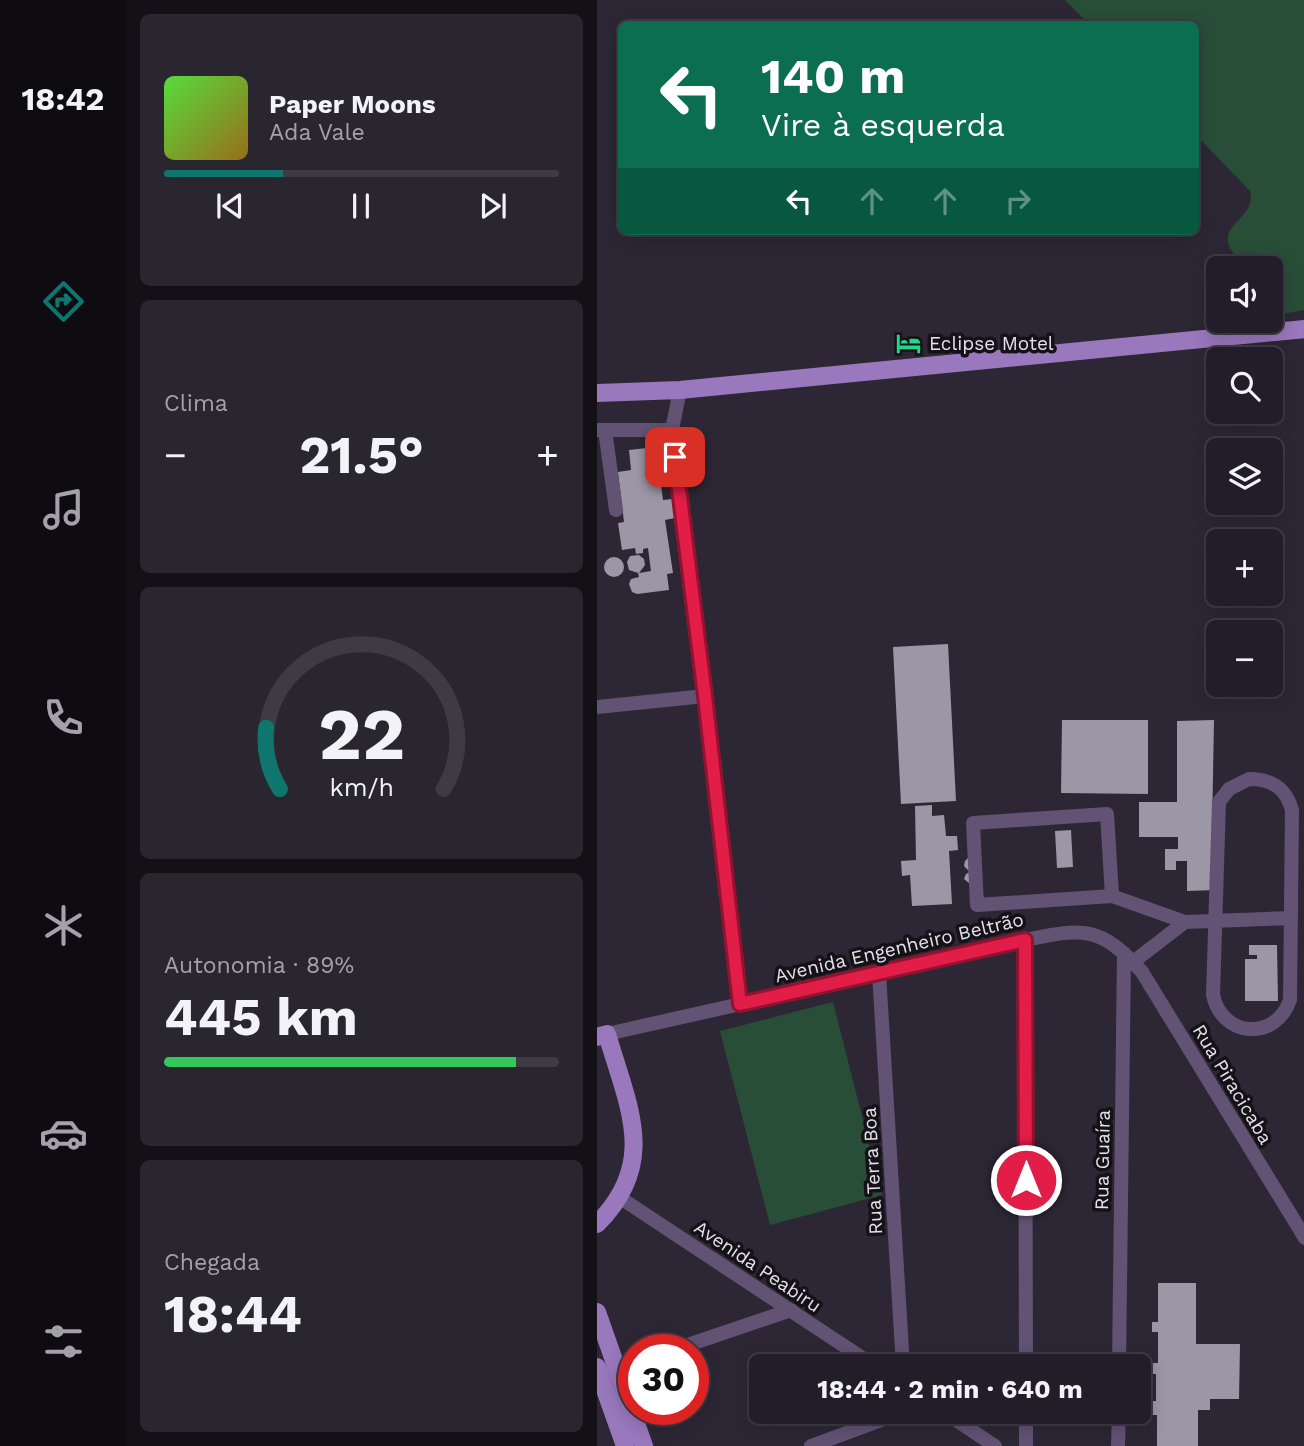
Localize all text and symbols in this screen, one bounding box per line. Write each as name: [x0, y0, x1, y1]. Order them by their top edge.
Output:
text: 140 m: [761, 47, 905, 105]
icon: left: [646, 49, 737, 140]
text: 18:42: [22, 80, 104, 118]
text: Paper Moons: [269, 89, 436, 119]
text: Vire à esquerda: [761, 106, 1005, 144]
text: Ada Vale: [269, 119, 365, 146]
icon: left: [780, 182, 818, 220]
icon: ahead: [853, 182, 891, 220]
icon: ahead: [926, 182, 964, 220]
icon: right: [999, 182, 1037, 220]
icon: previous: [211, 187, 249, 225]
icon: pause: [342, 187, 380, 225]
icon: next: [474, 187, 512, 225]
map controls: [1206, 256, 1283, 697]
button: sound: [1206, 256, 1283, 333]
icon: directions: [39, 277, 88, 326]
hotel icon: Eclipse Motel: [895, 329, 923, 357]
place label: Eclipse Motel: [929, 332, 1054, 355]
button: search: [1206, 347, 1283, 424]
text: Clima: [164, 390, 228, 417]
text: 21.5°: [299, 425, 424, 486]
pin: [645, 427, 705, 487]
text: −: [164, 433, 187, 477]
text: +: [536, 433, 559, 477]
icon: arrive: [656, 438, 694, 476]
button: layers: [1206, 438, 1283, 515]
icon: music: [39, 485, 88, 534]
button: +: [1206, 529, 1283, 606]
button: −: [1206, 620, 1283, 697]
text: 22: [318, 691, 405, 777]
icon: phone: [39, 693, 88, 742]
text: km/h: [329, 773, 394, 802]
icon: climate: [39, 901, 88, 950]
street label: Avenida Engenheiro Beltrão: [773, 908, 1026, 987]
text: Autonomia · 89%: [164, 952, 354, 979]
text: 445 km: [164, 987, 358, 1048]
street label: Rua Piracicaba: [1188, 1020, 1277, 1148]
street label: Rua Terra Boa: [858, 1107, 887, 1235]
icon: car: [39, 1109, 88, 1158]
street label: Rua Guaíra: [1090, 1109, 1115, 1210]
position arrow: [989, 1143, 1063, 1217]
street label: Avenida Peabiru: [690, 1216, 825, 1317]
text: Chegada: [164, 1249, 260, 1276]
text: 18:44: [164, 1284, 302, 1345]
icon: filters: [39, 1317, 88, 1366]
speed limit sign: 30: [618, 1334, 709, 1425]
text: 18:44 · 2 min · 640 m: [817, 1374, 1083, 1404]

